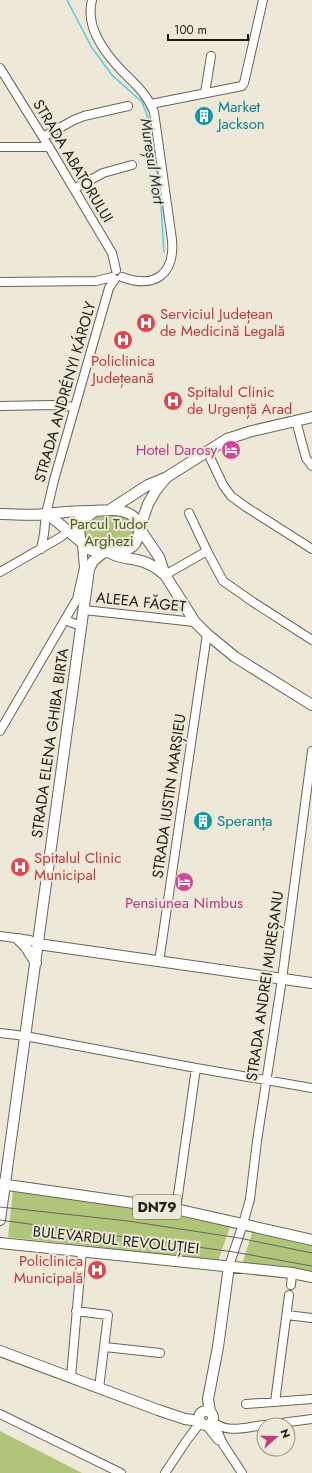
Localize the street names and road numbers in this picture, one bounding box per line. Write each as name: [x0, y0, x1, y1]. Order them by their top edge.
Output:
street label: STRADA ABATORULUI: [27, 95, 119, 227]
street label: STRADA ANDRÉNYI KÁROLY: [29, 299, 102, 485]
street label: ALEEA FĂGET: [95, 586, 187, 618]
street label: STRADA ELENA GHIBA BIRTA: [26, 647, 74, 839]
street label: STRADA IUSTIN MARȘIEU: [147, 712, 191, 880]
street label: STRADA ANDREI MUREȘANU: [241, 890, 289, 1082]
road number: DN79: [133, 1195, 181, 1219]
street label: BULEVARDUL REVOLUȚIEI: [32, 1220, 200, 1260]

